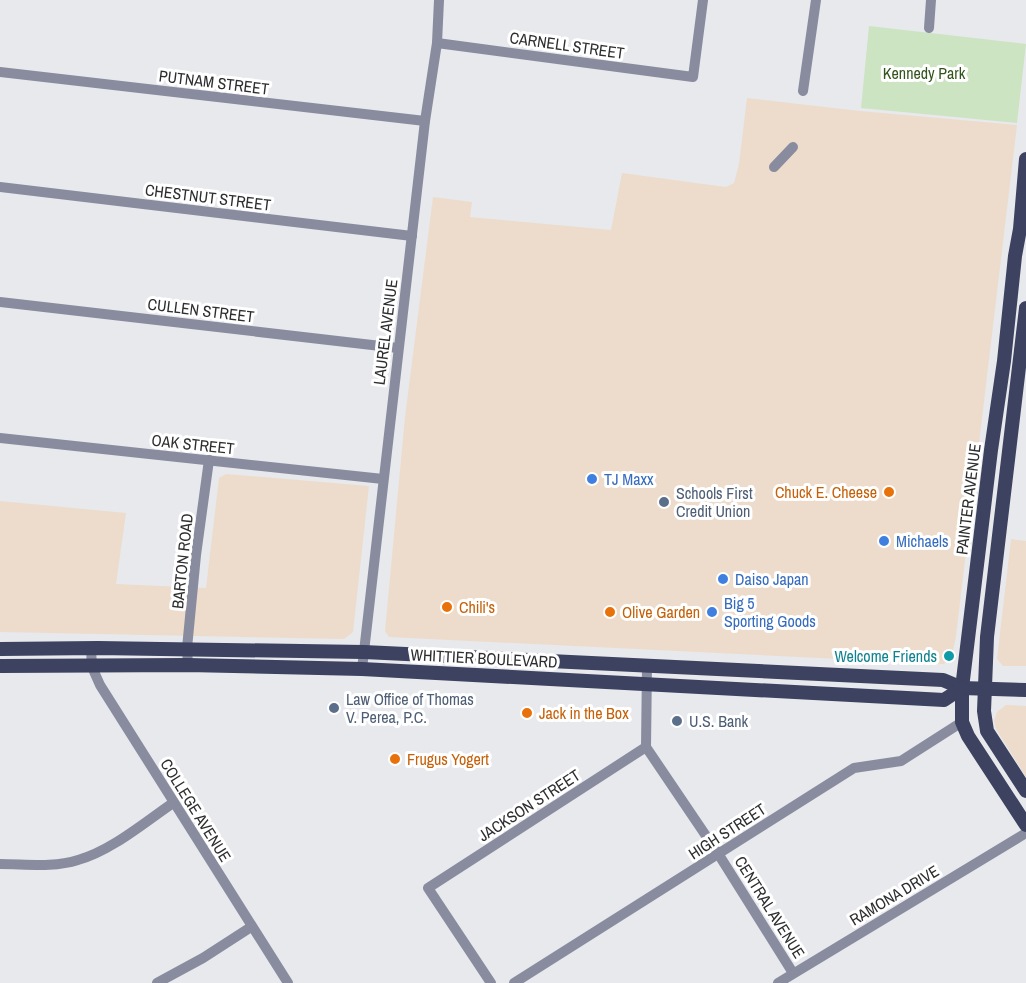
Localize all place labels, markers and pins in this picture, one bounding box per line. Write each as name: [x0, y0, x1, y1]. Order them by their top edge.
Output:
place label: TJ Maxx: [604, 468, 654, 490]
marker: TJ Maxx: [585, 472, 599, 486]
place label: Chuck E. Cheese: [775, 481, 877, 503]
place label: Schools First Credit Union: [676, 482, 753, 522]
marker: Chuck E. Cheese: [882, 485, 896, 499]
marker: Schools First Credit Union: [657, 495, 671, 509]
place label: Michaels: [896, 530, 949, 552]
marker: Michaels: [877, 534, 891, 548]
place label: Daiso Japan: [735, 568, 809, 590]
marker: Daiso Japan: [716, 572, 730, 586]
place label: Big 5 Sporting Goods: [724, 592, 816, 632]
place label: Chili's: [459, 596, 495, 618]
marker: Chili's: [440, 600, 454, 614]
place label: Olive Garden: [622, 601, 700, 623]
marker: Olive Garden: [603, 605, 617, 619]
marker: Big 5 Sporting Goods: [705, 605, 719, 619]
place label: Welcome Friends: [834, 645, 937, 667]
marker: Welcome Friends: [942, 649, 956, 663]
place label: Law Office of Thomas V. Perea, P.C.: [346, 688, 474, 728]
marker: Law Office of Thomas V. Perea, P.C.: [327, 701, 341, 715]
place label: Jack in the Box: [539, 702, 629, 724]
marker: Jack in the Box: [520, 706, 534, 720]
place label: U.S. Bank: [689, 710, 749, 732]
marker: U.S. Bank: [670, 714, 684, 728]
place label: Frugus Yogert: [407, 748, 489, 770]
marker: Frugus Yogert: [388, 752, 402, 766]

